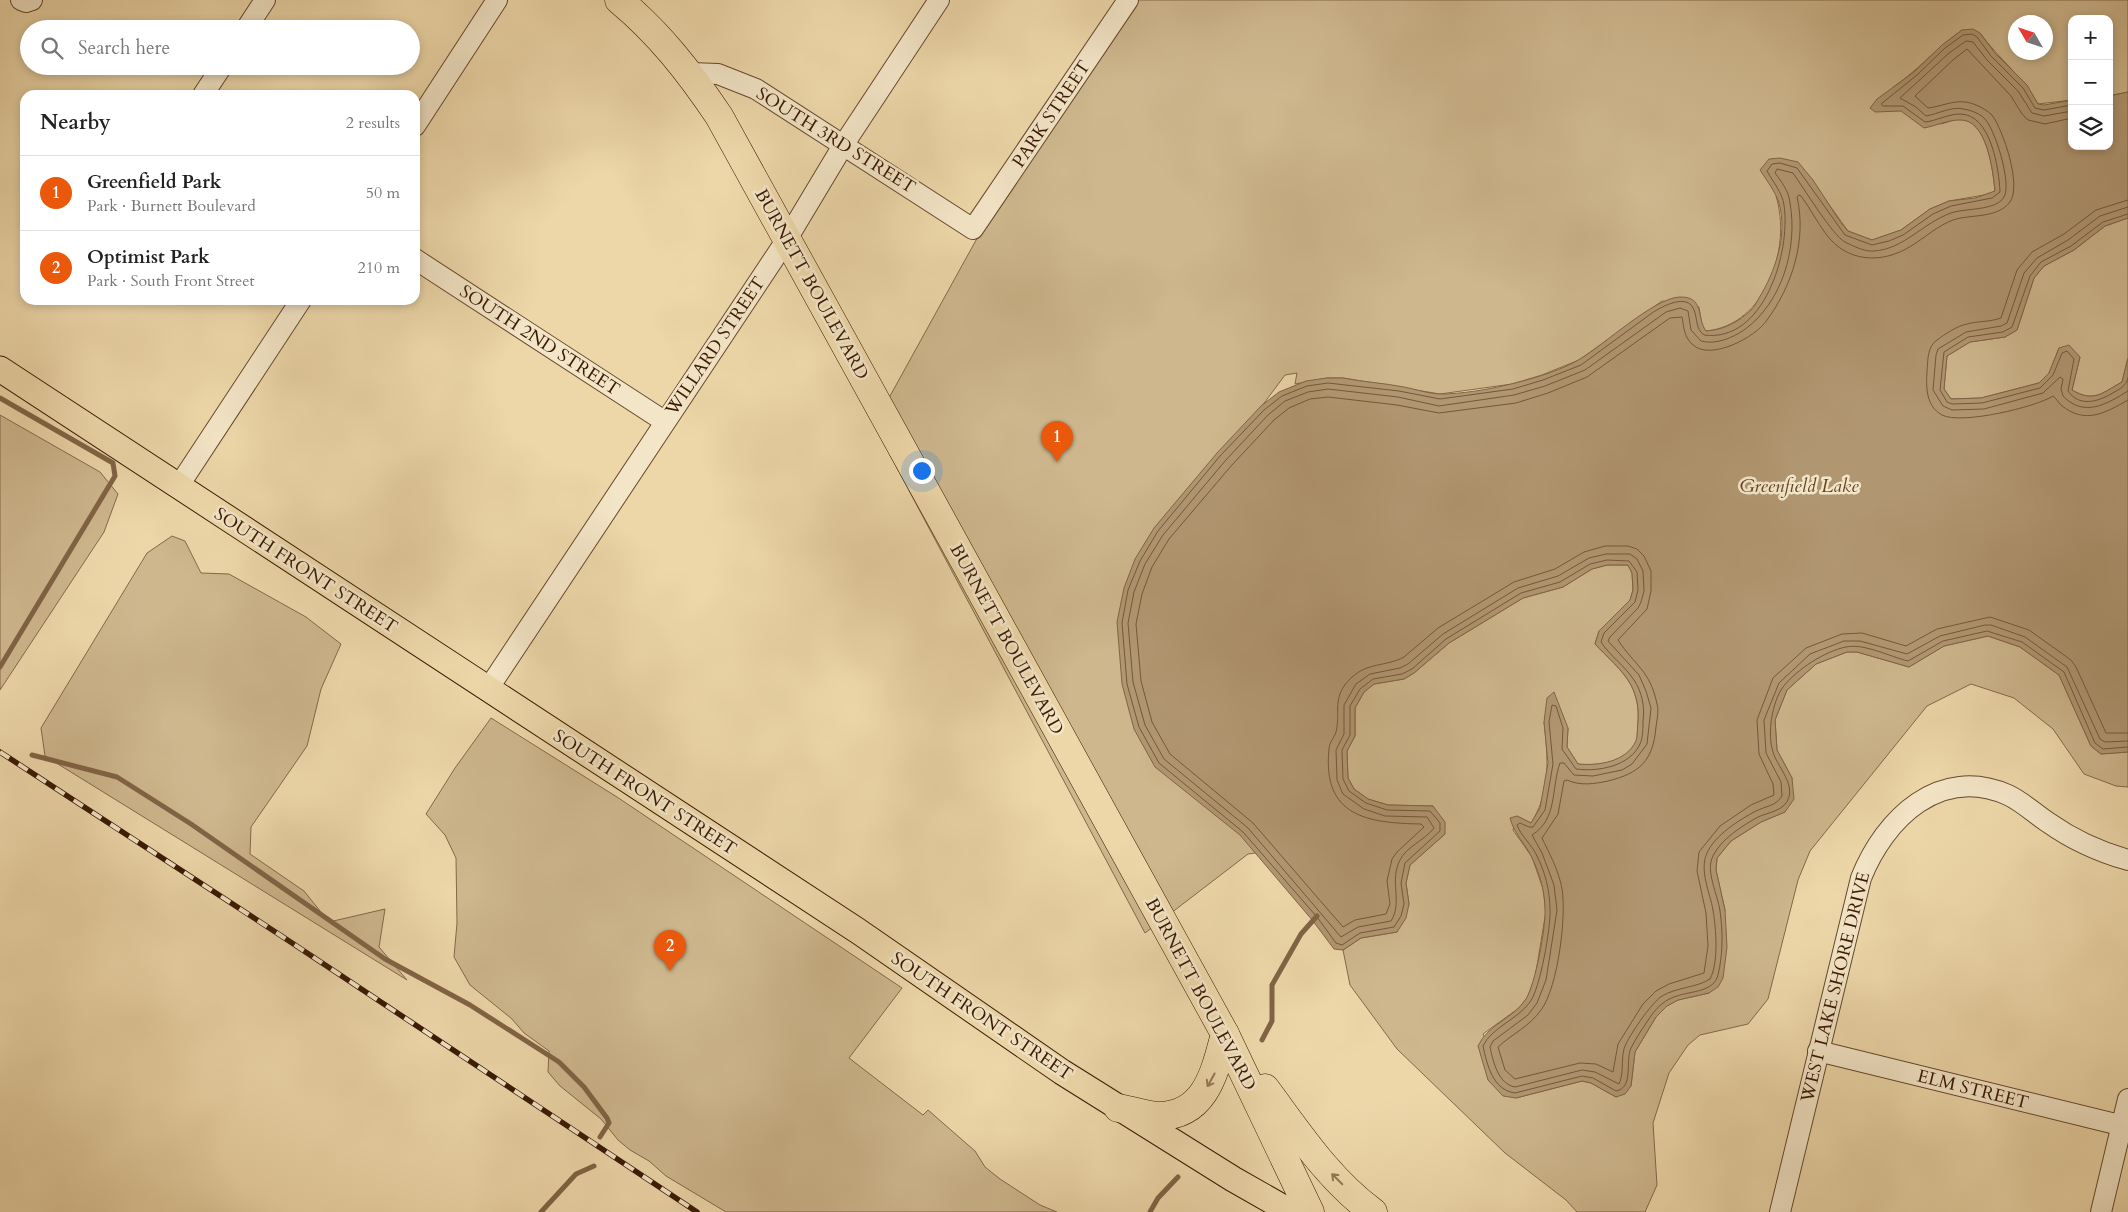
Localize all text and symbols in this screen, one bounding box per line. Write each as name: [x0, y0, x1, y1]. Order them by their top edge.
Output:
north arrow: [2008, 15, 2053, 60]
map controls: [2068, 15, 2113, 150]
button: +: [2068, 15, 2113, 60]
search box: [20, 20, 420, 75]
icon: search: [38, 34, 66, 62]
text: Search here: [78, 35, 170, 61]
street label: PARK STREET: [1006, 56, 1097, 173]
button: −: [2068, 60, 2113, 105]
street label: SOUTH 3RD STREET: [751, 81, 920, 200]
button: layers: [2068, 105, 2113, 150]
text: Nearby: [40, 108, 111, 137]
text: 2 results: [346, 112, 400, 134]
text: Greenfield Park: [87, 169, 222, 195]
text: 1: [52, 182, 60, 204]
text: 50 m: [366, 182, 400, 204]
street label: BURNETT BOULEVARD: [749, 184, 875, 384]
text: Park · Burnett Boulevard: [87, 195, 256, 217]
text: Optimist Park: [87, 244, 210, 270]
text: 2: [52, 257, 60, 279]
text: 210 m: [358, 257, 400, 279]
text: Park · South Front Street: [87, 270, 255, 292]
street label: WILLARD STREET: [659, 272, 771, 422]
street label: SOUTH 2ND STREET: [455, 279, 625, 402]
pin: 1: [1041, 421, 1073, 462]
your location: [909, 458, 935, 484]
water label: Greenfield Lake: [1740, 473, 1859, 499]
street label: SOUTH FRONT STREET: [209, 502, 402, 639]
street label: BURNETT BOULEVARD: [944, 539, 1070, 739]
street label: SOUTH FRONT STREET: [548, 724, 741, 861]
street label: WEST LAKE SHORE DRIVE: [1794, 869, 1876, 1106]
street label: BURNETT BOULEVARD: [1139, 894, 1262, 1095]
pin: 2: [654, 930, 686, 971]
street label: SOUTH FRONT STREET: [886, 946, 1077, 1087]
street label: ELM STREET: [1915, 1064, 2031, 1115]
one-way arrow: [1205, 1073, 1215, 1087]
one-way arrow: [1331, 1173, 1343, 1185]

